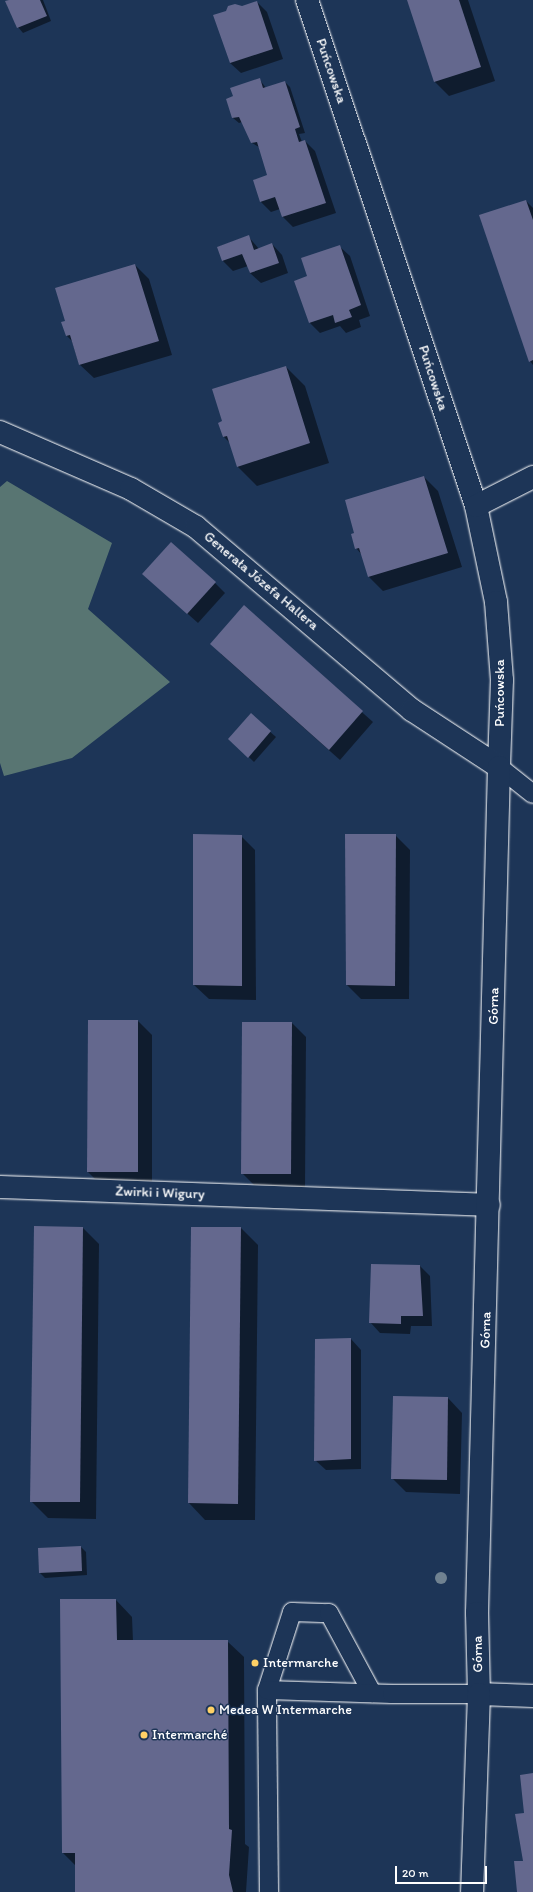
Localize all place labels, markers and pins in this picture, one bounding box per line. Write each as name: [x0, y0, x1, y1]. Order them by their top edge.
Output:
place label: Intermarche: [263, 1655, 338, 1671]
marker: Intermarche: [250, 1658, 260, 1668]
place label: Medea W Intermarche: [219, 1702, 352, 1718]
marker: Medea W Intermarche: [206, 1705, 216, 1715]
place label: Intermarché: [152, 1727, 227, 1743]
marker: Intermarché: [139, 1730, 149, 1740]

